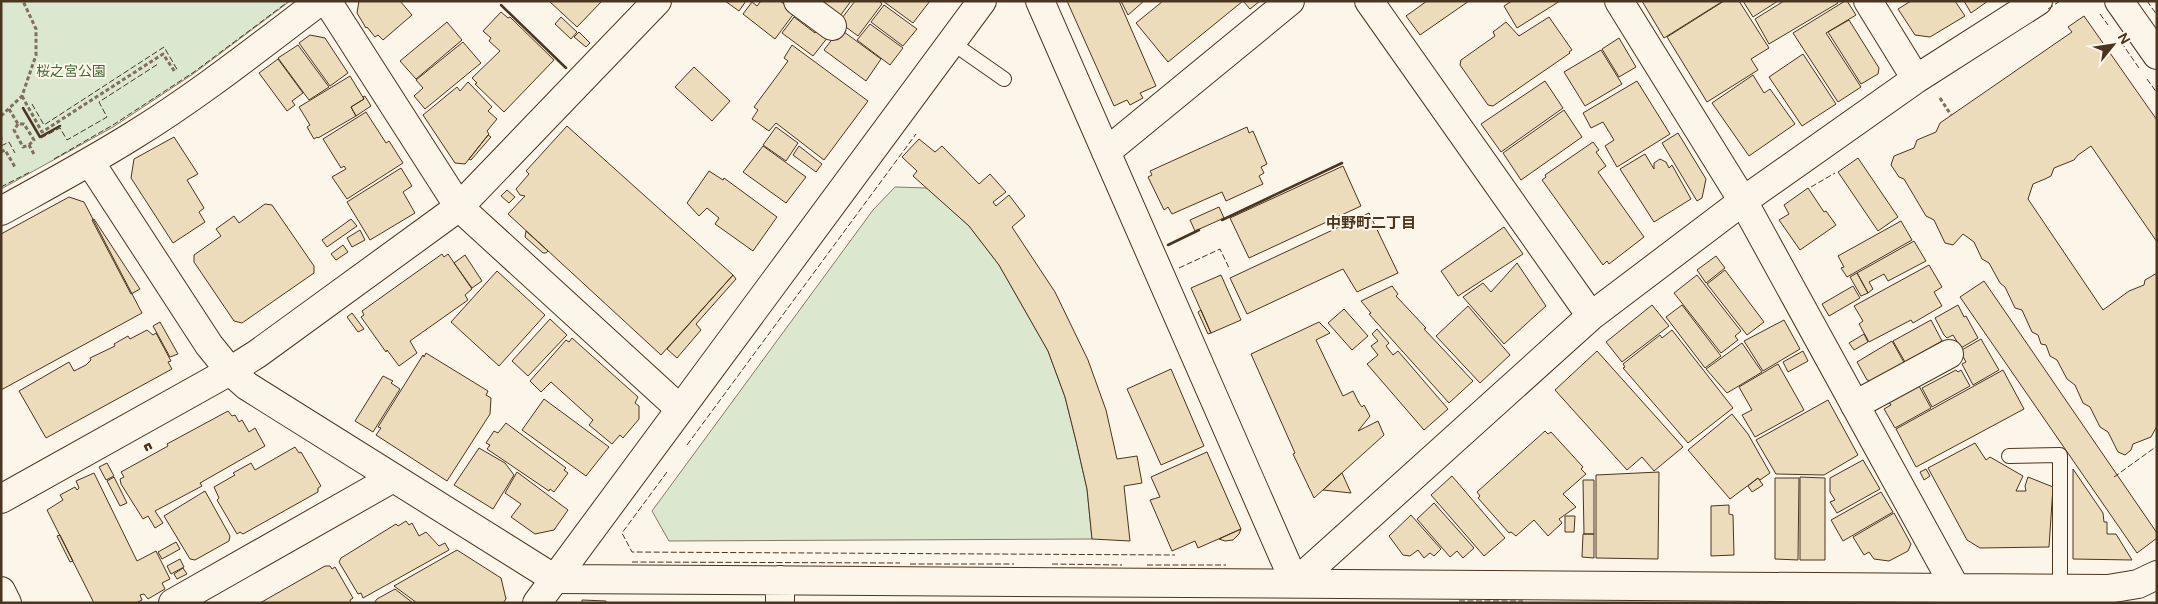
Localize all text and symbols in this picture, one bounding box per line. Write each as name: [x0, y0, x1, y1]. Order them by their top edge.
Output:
north arrow: [2088, 20, 2138, 70]
text: N: [2114, 30, 2135, 47]
park label: 桜之宮公園: [36, 62, 106, 80]
district label: 中野町二丁目: [1326, 213, 1416, 233]

